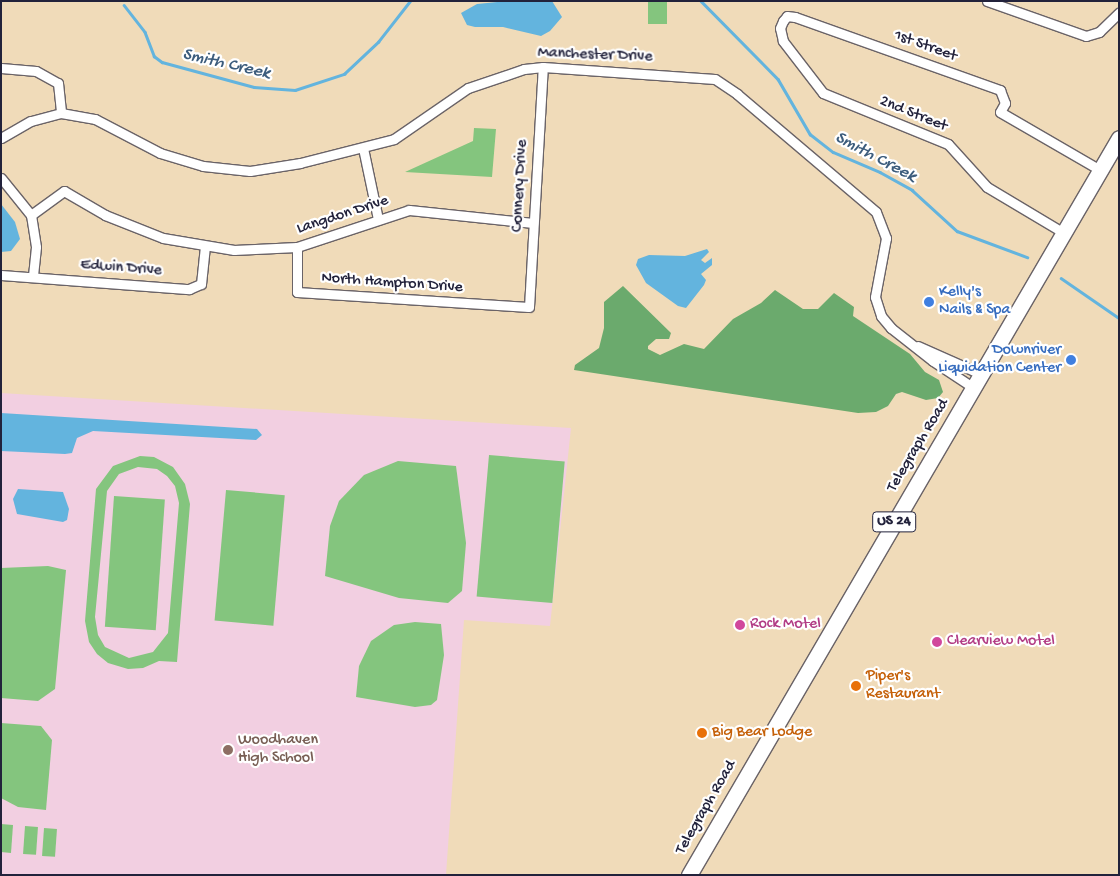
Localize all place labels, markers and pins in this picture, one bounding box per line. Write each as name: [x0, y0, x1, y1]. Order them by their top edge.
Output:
place label: Kelly's Nails & Spa: [939, 283, 1010, 321]
marker: Kelly's Nails & Spa: [923, 296, 935, 308]
place label: Downriver Liquidation Center: [938, 341, 1061, 379]
marker: Downriver Liquidation Center: [1065, 354, 1077, 366]
place label: Rock Motel: [750, 615, 821, 635]
marker: Rock Motel: [734, 619, 746, 631]
place label: Clearview Motel: [947, 632, 1055, 652]
marker: Clearview Motel: [931, 636, 943, 648]
place label: Piper's Restaurant: [866, 667, 940, 705]
marker: Piper's Restaurant: [850, 680, 862, 692]
place label: Big Bear Lodge: [712, 723, 812, 743]
marker: Big Bear Lodge: [696, 727, 708, 739]
place label: Woodhaven High School: [238, 731, 318, 769]
marker: Woodhaven High School: [222, 744, 234, 756]

